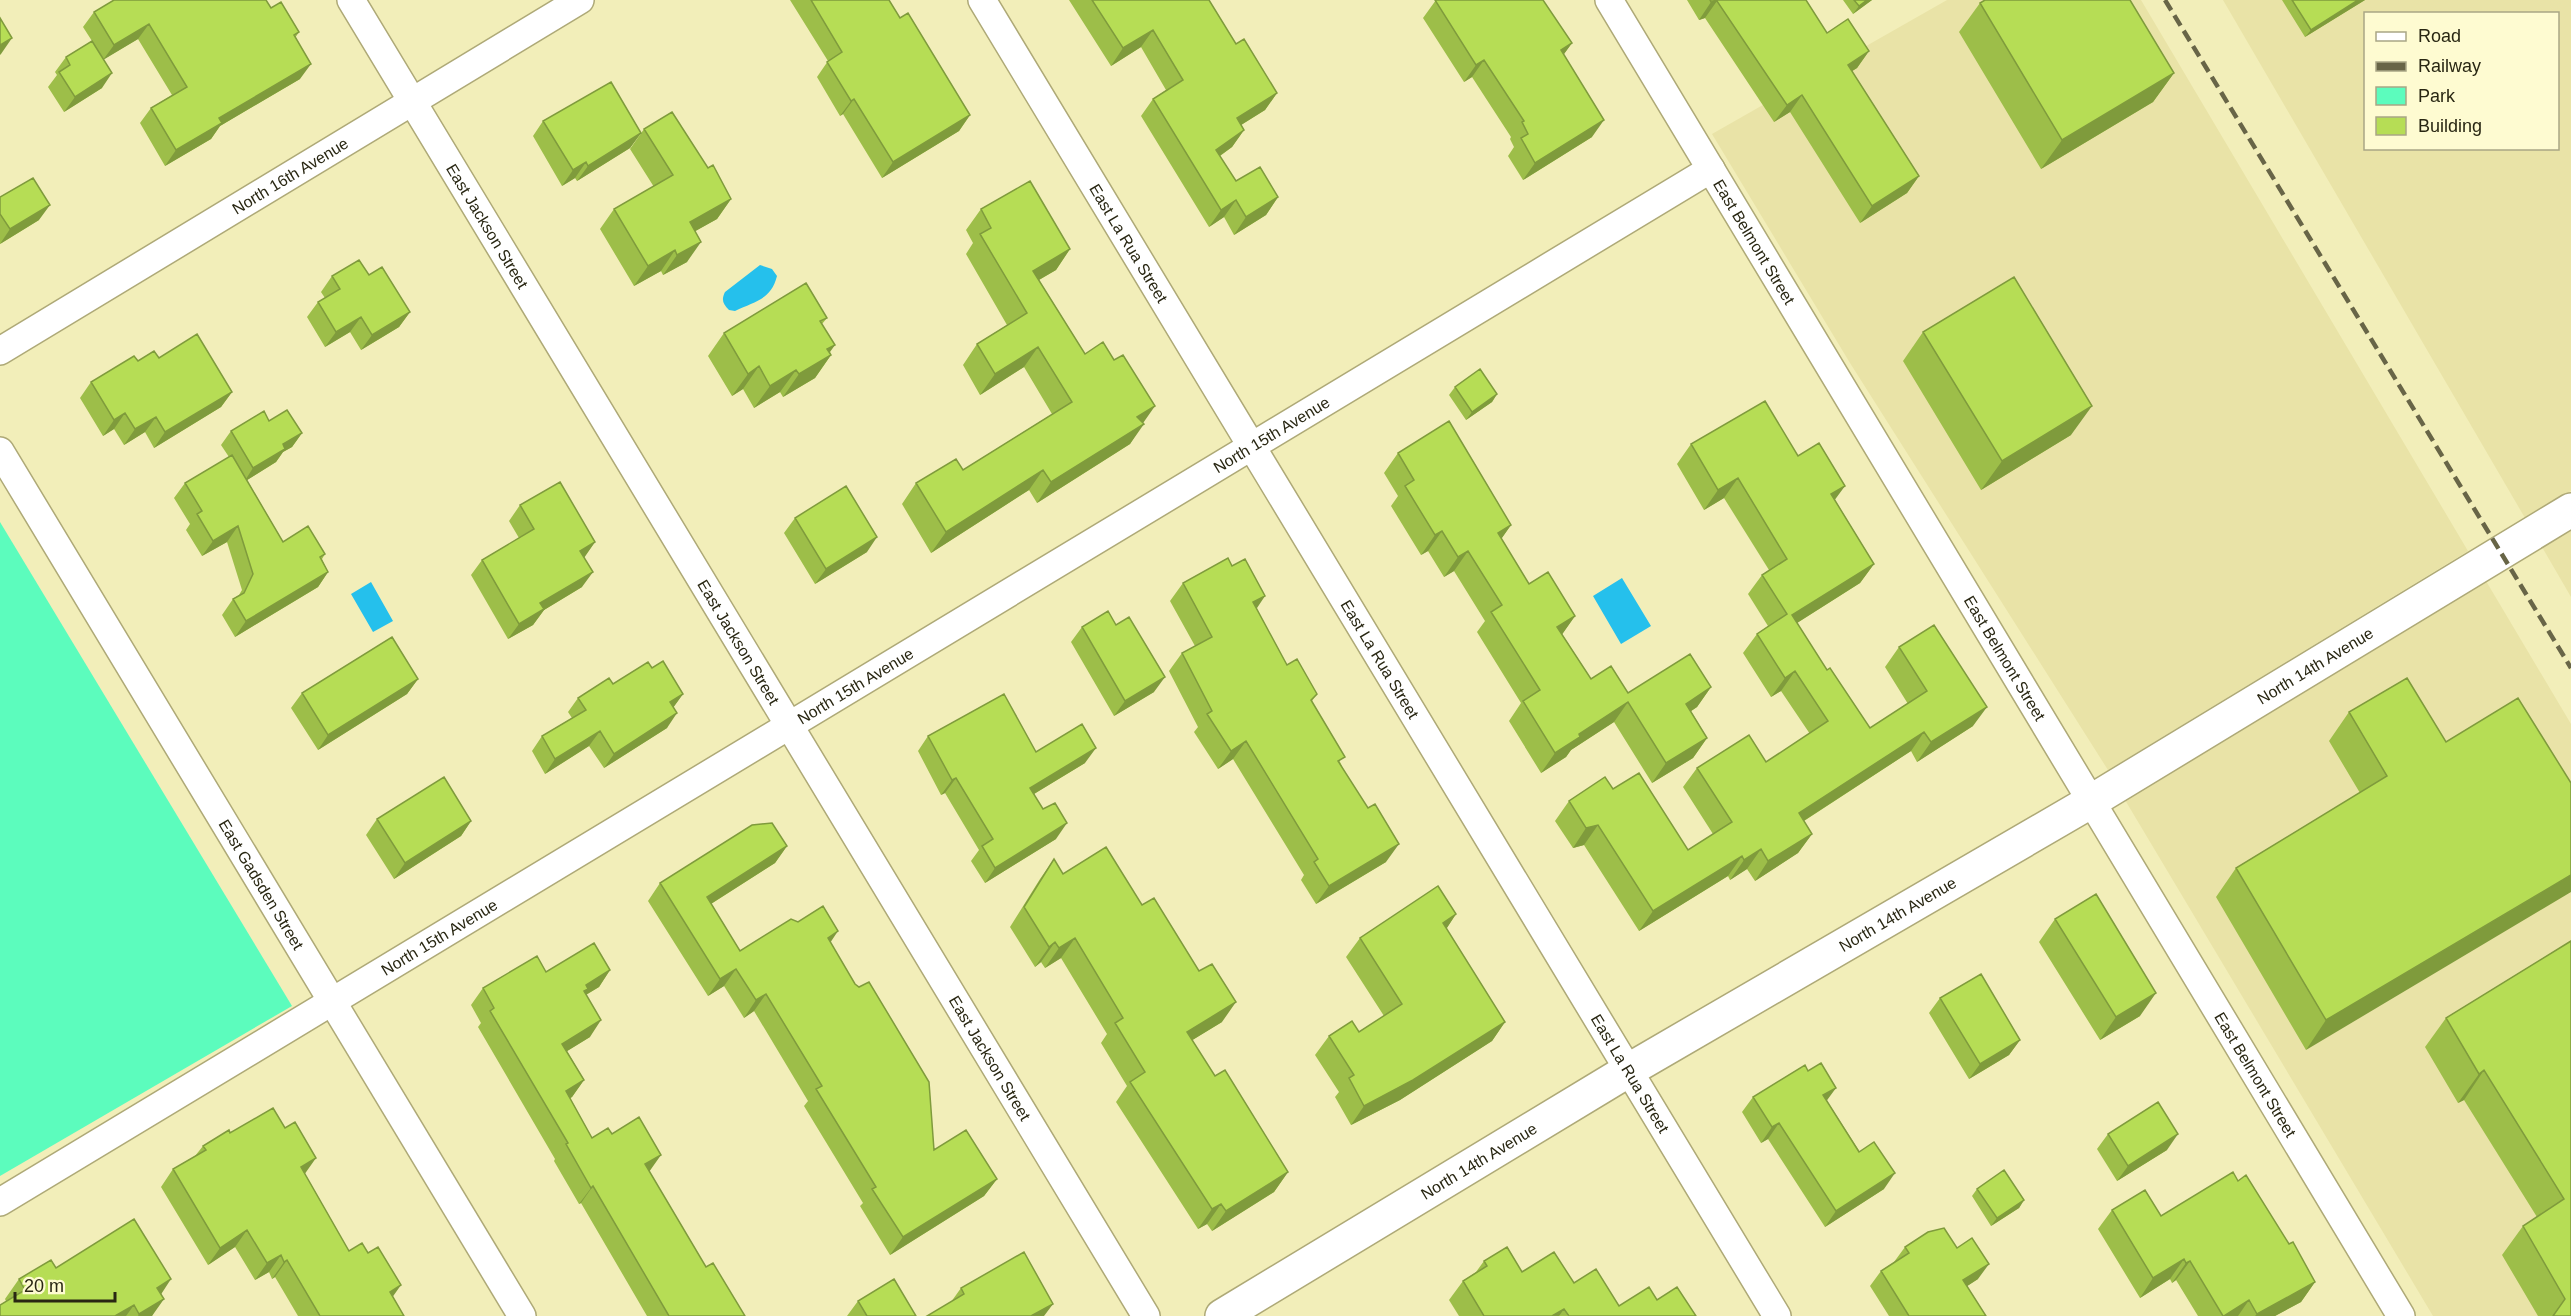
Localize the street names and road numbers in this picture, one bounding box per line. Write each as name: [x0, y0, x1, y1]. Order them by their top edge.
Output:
street label: North 16th Avenue: [229, 134, 351, 217]
street label: East Jackson Street: [443, 161, 532, 292]
street label: East Belmont Street: [1710, 176, 1799, 307]
street label: East La Rua Street: [1087, 181, 1171, 306]
street label: North 15th Avenue: [1210, 393, 1332, 476]
street label: East Jackson Street: [695, 577, 783, 708]
street label: East Belmont Street: [1961, 593, 2049, 724]
street label: East La Rua Street: [1338, 597, 1423, 722]
street label: North 14th Avenue: [2254, 624, 2376, 707]
street label: North 15th Avenue: [794, 644, 916, 727]
street label: East Gadsden Street: [216, 816, 307, 953]
street label: North 14th Avenue: [1836, 873, 1959, 955]
street label: North 15th Avenue: [378, 895, 500, 978]
street label: East Jackson Street: [946, 993, 1034, 1124]
street label: East Belmont Street: [2212, 1009, 2300, 1140]
street label: East La Rua Street: [1588, 1011, 1673, 1136]
street label: North 14th Avenue: [1418, 1119, 1540, 1202]

